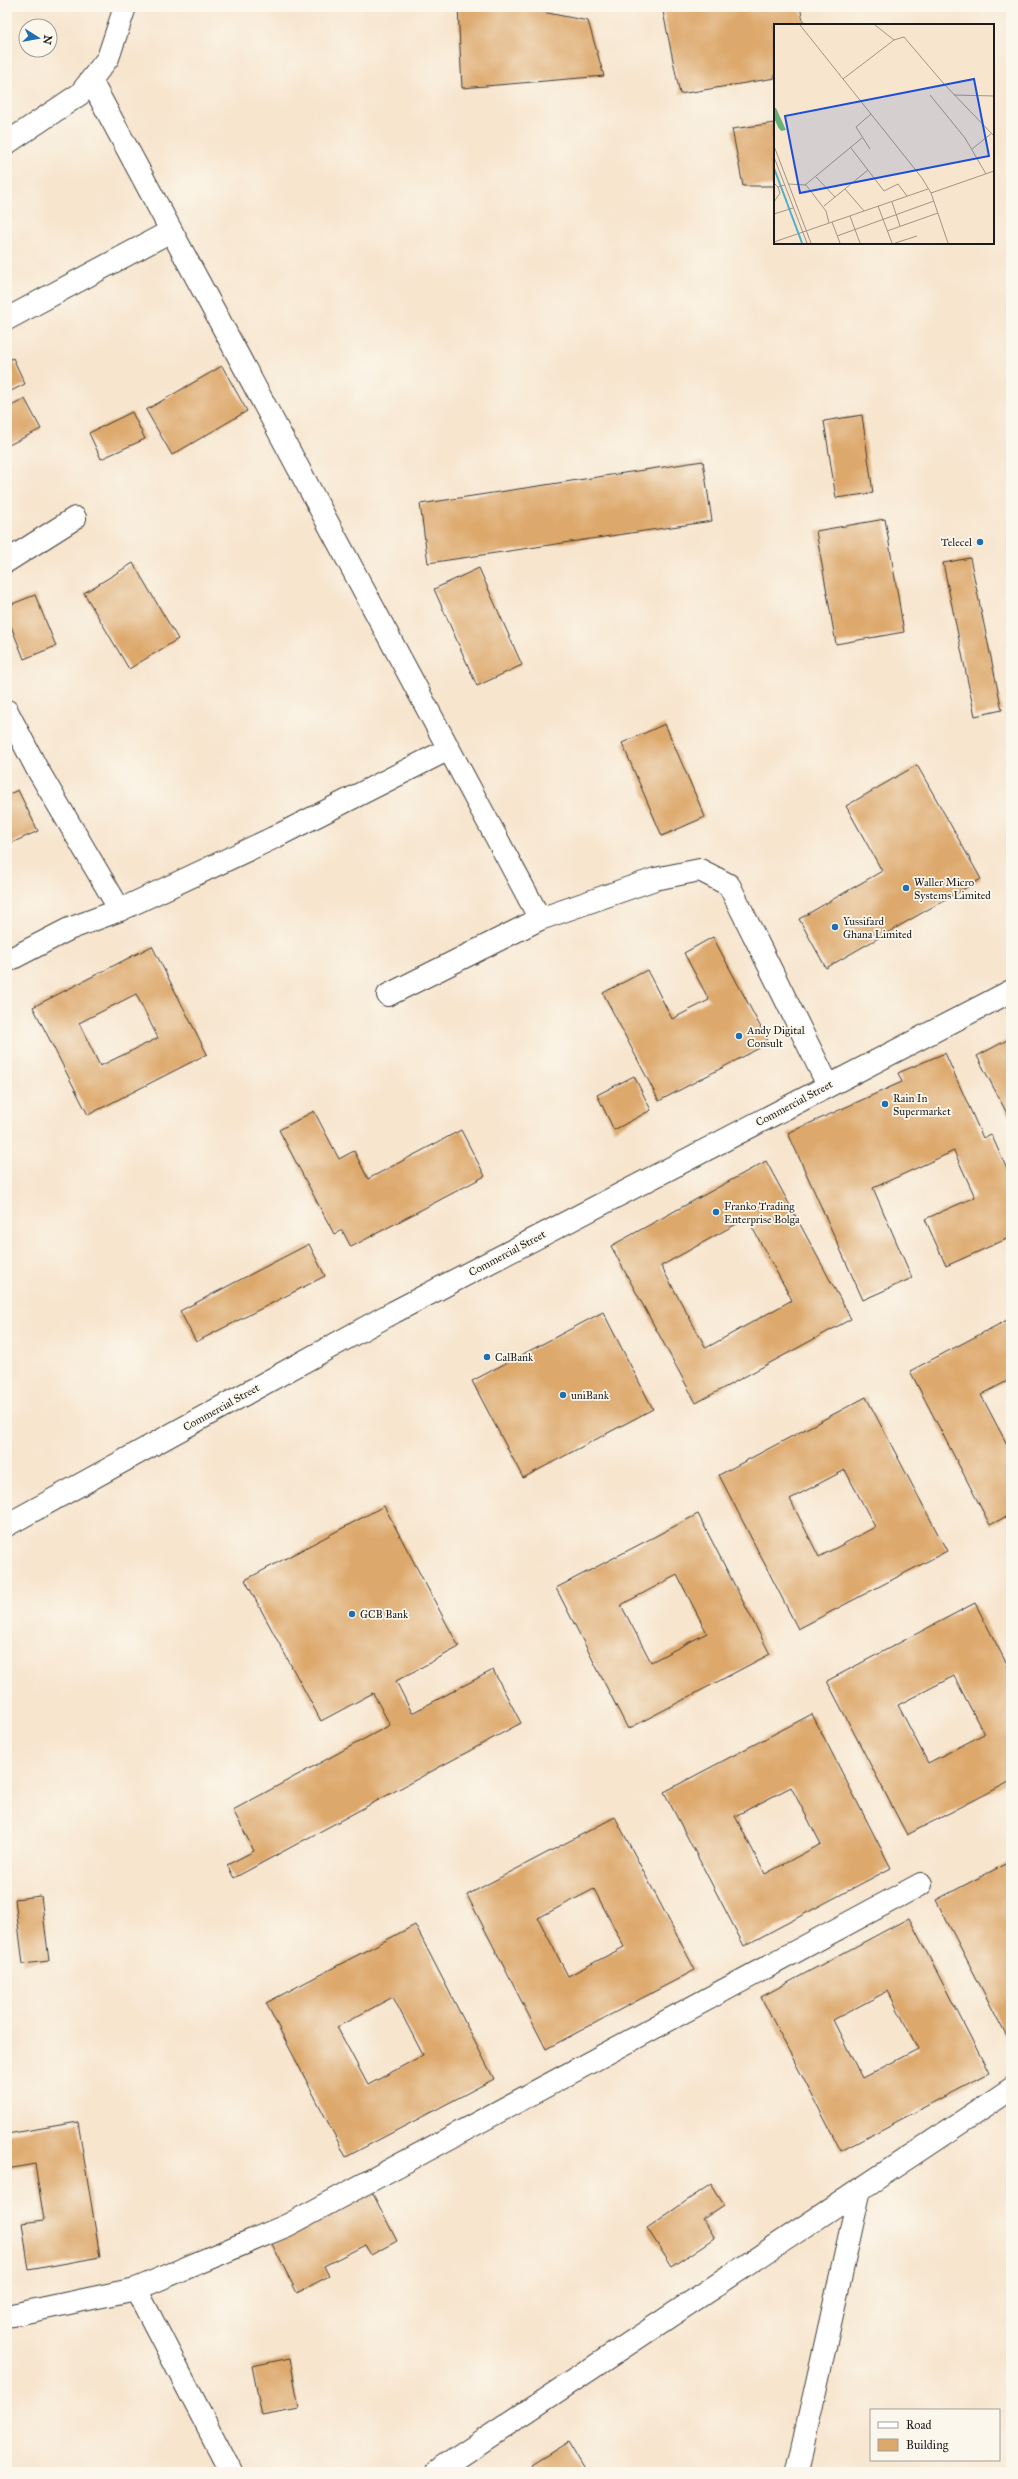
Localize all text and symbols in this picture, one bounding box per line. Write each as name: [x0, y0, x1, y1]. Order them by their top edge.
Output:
north arrow: [18, 18, 58, 58]
inset map: [774, 24, 994, 244]
text: N: [40, 34, 55, 46]
place label: Telecel: [941, 536, 972, 549]
marker: Telecel: [975, 537, 985, 547]
place label: Waller Micro Systems Limited: [914, 876, 991, 902]
marker: Waller Micro Systems Limited: [901, 883, 911, 893]
place label: Yussifard Ghana Limited: [843, 915, 913, 941]
marker: Yussifard Ghana Limited: [830, 922, 840, 932]
place label: Andy Digital Consult: [746, 1024, 805, 1050]
marker: Andy Digital Consult: [734, 1031, 744, 1041]
street label: Commercial Street: [754, 1078, 835, 1129]
place label: Rain In Supermarket: [893, 1092, 951, 1118]
marker: Rain In Supermarket: [880, 1099, 890, 1109]
place label: Franko Trading Enterprise Bolga: [724, 1200, 800, 1226]
marker: Franko Trading Enterprise Bolga: [711, 1207, 721, 1217]
street label: Commercial Street: [467, 1228, 548, 1279]
place label: CalBank: [495, 1351, 534, 1364]
marker: CalBank: [482, 1352, 492, 1362]
street label: Commercial Street: [181, 1381, 262, 1434]
place label: uniBank: [571, 1389, 610, 1402]
marker: uniBank: [558, 1390, 568, 1400]
place label: GCB Bank: [360, 1608, 409, 1621]
marker: GCB Bank: [347, 1609, 357, 1619]
legend: [870, 2409, 1000, 2461]
text: Road: [906, 2418, 932, 2432]
text: Building: [906, 2438, 949, 2453]

